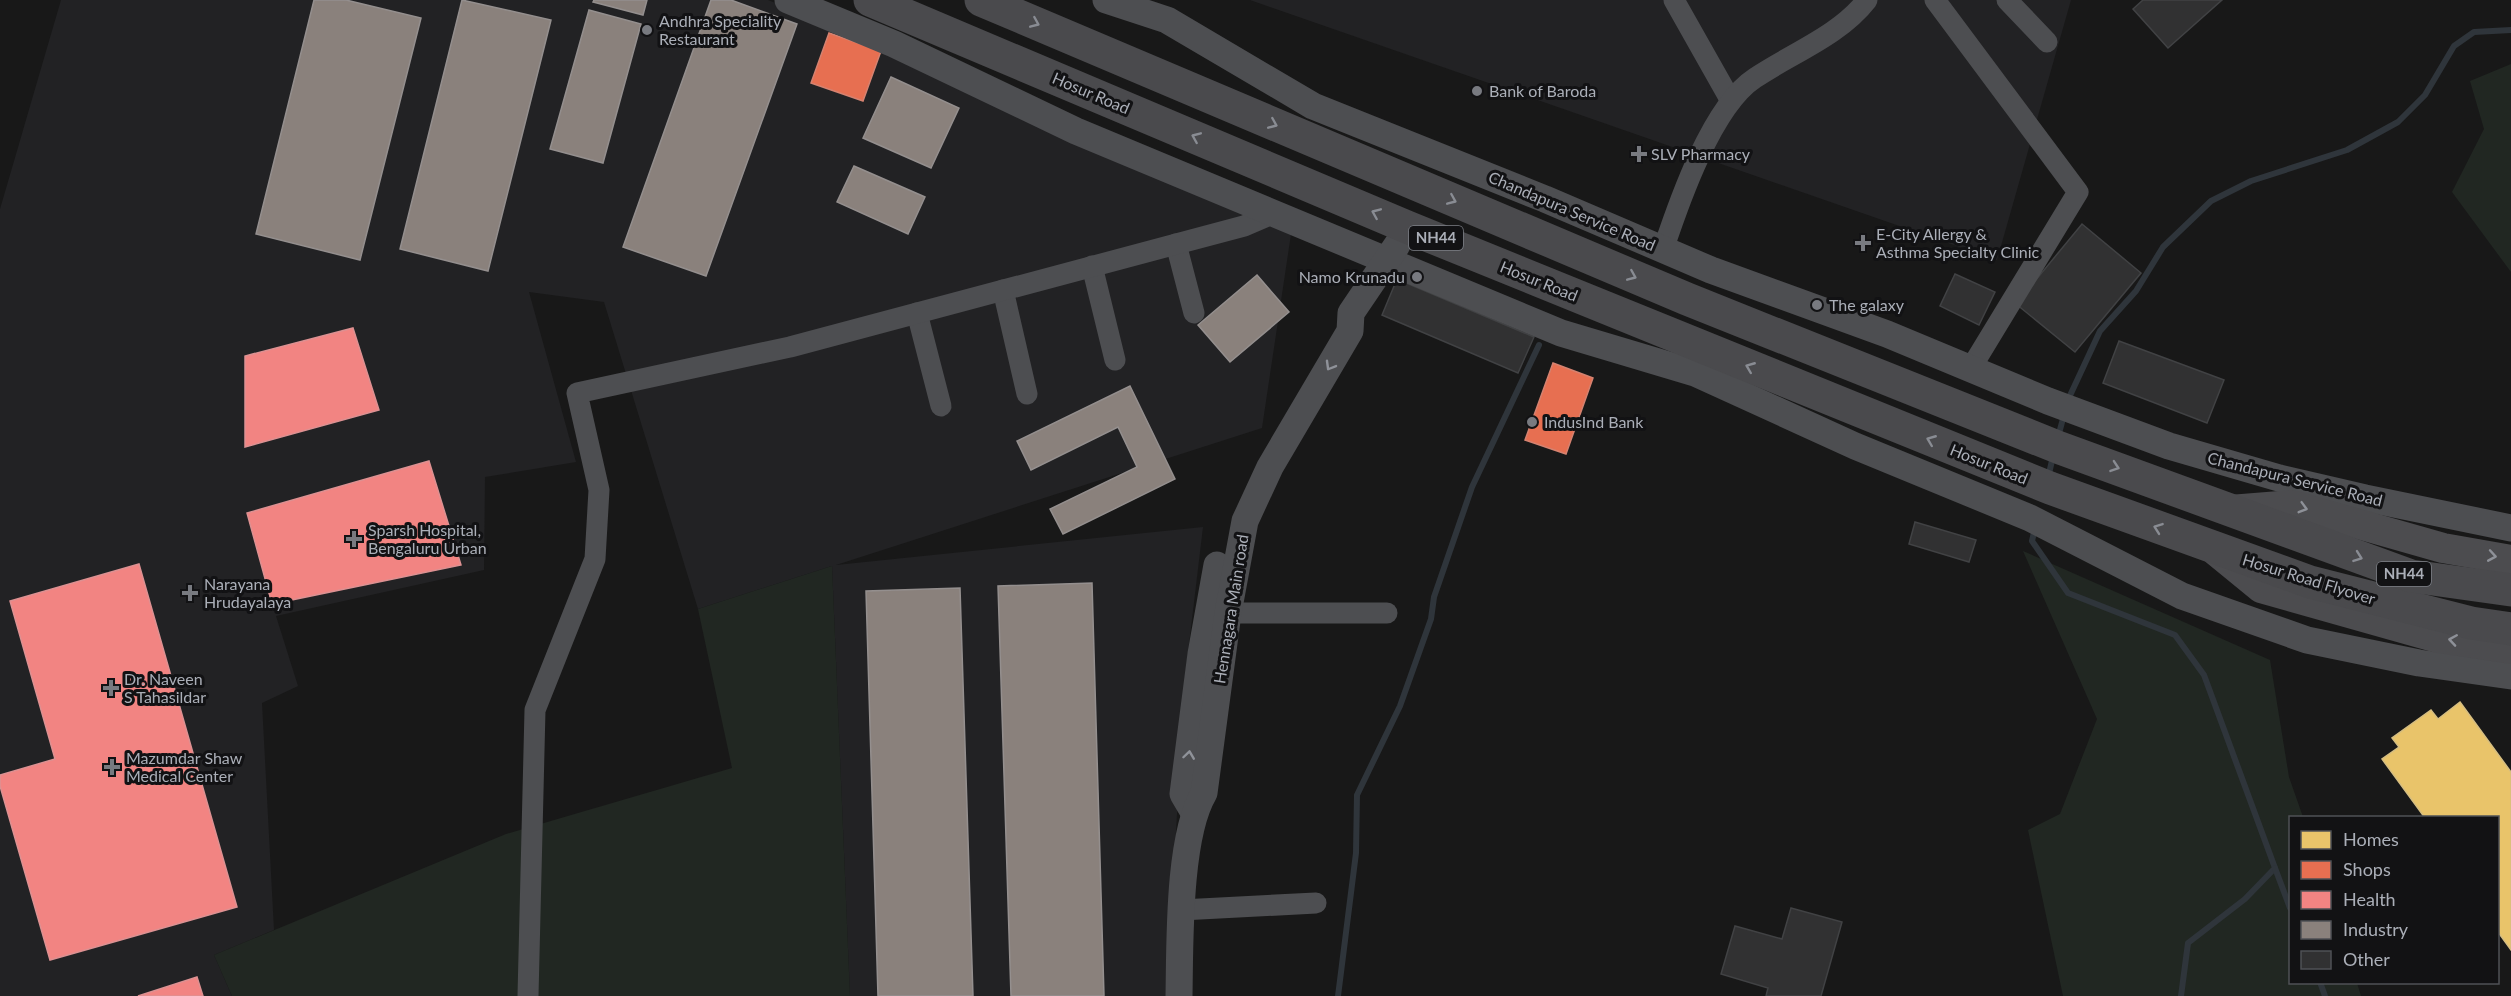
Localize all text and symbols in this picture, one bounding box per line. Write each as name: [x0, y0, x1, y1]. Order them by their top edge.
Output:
place label: Andhra Speciality Restaurant: [659, 11, 782, 48]
one-way arrow: [1029, 16, 1040, 28]
marker: Andhra Speciality Restaurant: [640, 23, 654, 37]
street label: Hosur Road: [1050, 68, 1133, 117]
place label: Bank of Baroda: [1489, 81, 1596, 100]
marker: Bank of Baroda: [1470, 84, 1484, 98]
one-way arrow: [1266, 116, 1277, 128]
one-way arrow: [1191, 133, 1202, 145]
place label: SLV Pharmacy: [1651, 144, 1751, 163]
marker: SLV Pharmacy: [1632, 147, 1646, 161]
street label: Chandapura Service Road: [1486, 167, 1659, 254]
one-way arrow: [1446, 193, 1457, 205]
one-way arrow: [1371, 208, 1382, 220]
place label: E-City Allergy & Asthma Specialty Clinic: [1876, 224, 2040, 261]
road number: NH44: [1409, 226, 1463, 250]
marker: E-City Allergy & Asthma Specialty Clinic: [1854, 234, 1872, 252]
street label: Hosur Road: [1498, 256, 1581, 305]
place label: Namo Krunadu: [1299, 267, 1405, 286]
one-way arrow: [1626, 269, 1637, 281]
marker: Namo Krunadu: [1410, 270, 1424, 284]
place label: The galaxy: [1829, 295, 1905, 314]
marker: The galaxy: [1810, 298, 1824, 312]
one-way arrow: [1325, 360, 1337, 370]
one-way arrow: [1745, 362, 1756, 374]
place label: IndusInd Bank: [1544, 412, 1644, 431]
marker: IndusInd Bank: [1525, 415, 1539, 429]
one-way arrow: [1926, 435, 1937, 447]
street label: Hosur Road: [1948, 439, 2031, 488]
street label: Chandapura Service Road: [2206, 448, 2385, 509]
one-way arrow: [2109, 460, 2120, 473]
one-way arrow: [2297, 501, 2308, 513]
place label: Sparsh Hospital, Bengaluru Urban: [368, 520, 487, 557]
one-way arrow: [2153, 523, 2164, 536]
marker: Sparsh Hospital, Bengaluru Urban: [345, 530, 363, 548]
street label: Hennagara Main road: [1209, 533, 1252, 685]
street label: Hosur Road Flyover: [2240, 549, 2378, 608]
one-way arrow: [2352, 550, 2363, 563]
one-way arrow: [2487, 550, 2497, 562]
road number: NH44: [2377, 562, 2431, 586]
place label: Narayana Hrudayalaya: [204, 574, 291, 611]
marker: Narayana Hrudayalaya: [181, 584, 199, 602]
one-way arrow: [2449, 634, 2458, 646]
place label: Dr. Naveen S Tahasildar: [124, 669, 206, 706]
marker: Dr. Naveen S Tahasildar: [102, 679, 120, 697]
place label: Mazumdar Shaw Medical Center: [126, 748, 243, 785]
one-way arrow: [1182, 751, 1194, 760]
marker: Mazumdar Shaw Medical Center: [103, 758, 121, 776]
legend: [2289, 816, 2499, 984]
text: Homes: [2343, 828, 2399, 850]
text: Shops: [2343, 858, 2391, 880]
text: Health: [2343, 888, 2396, 910]
text: Industry: [2343, 918, 2409, 940]
text: Other: [2343, 948, 2390, 970]

